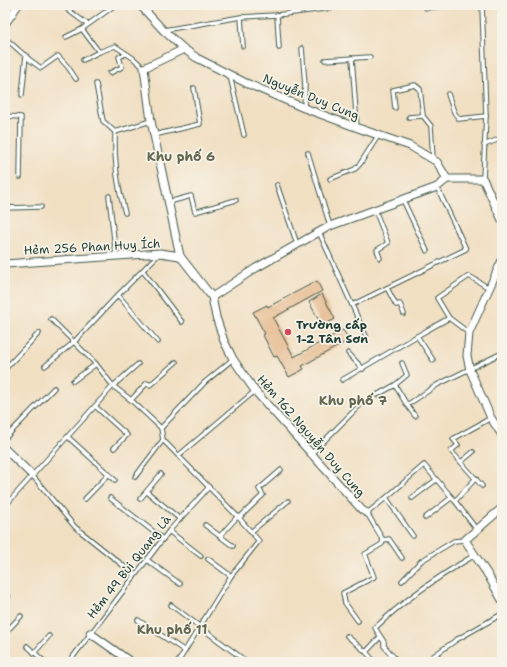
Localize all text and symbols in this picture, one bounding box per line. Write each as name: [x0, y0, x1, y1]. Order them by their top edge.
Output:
street label: Nguyễn Duy Cung: [260, 70, 362, 124]
district label: Khu phố 6: [147, 148, 215, 165]
street label: Hẻm 256 Phan Huy Ích: [23, 235, 161, 259]
place label: Trường cấp 1-2 Tân Sơn: [296, 317, 368, 347]
marker: Trường cấp 1-2 Tân Sơn: [283, 327, 293, 337]
street label: Hẻm 162 Nguyễn Duy Cung: [253, 372, 369, 500]
district label: Khu phố 7: [319, 392, 387, 409]
street label: Hẻm 49 Bùi Quang Là: [84, 512, 175, 622]
district label: Khu phố 11: [137, 621, 207, 638]

